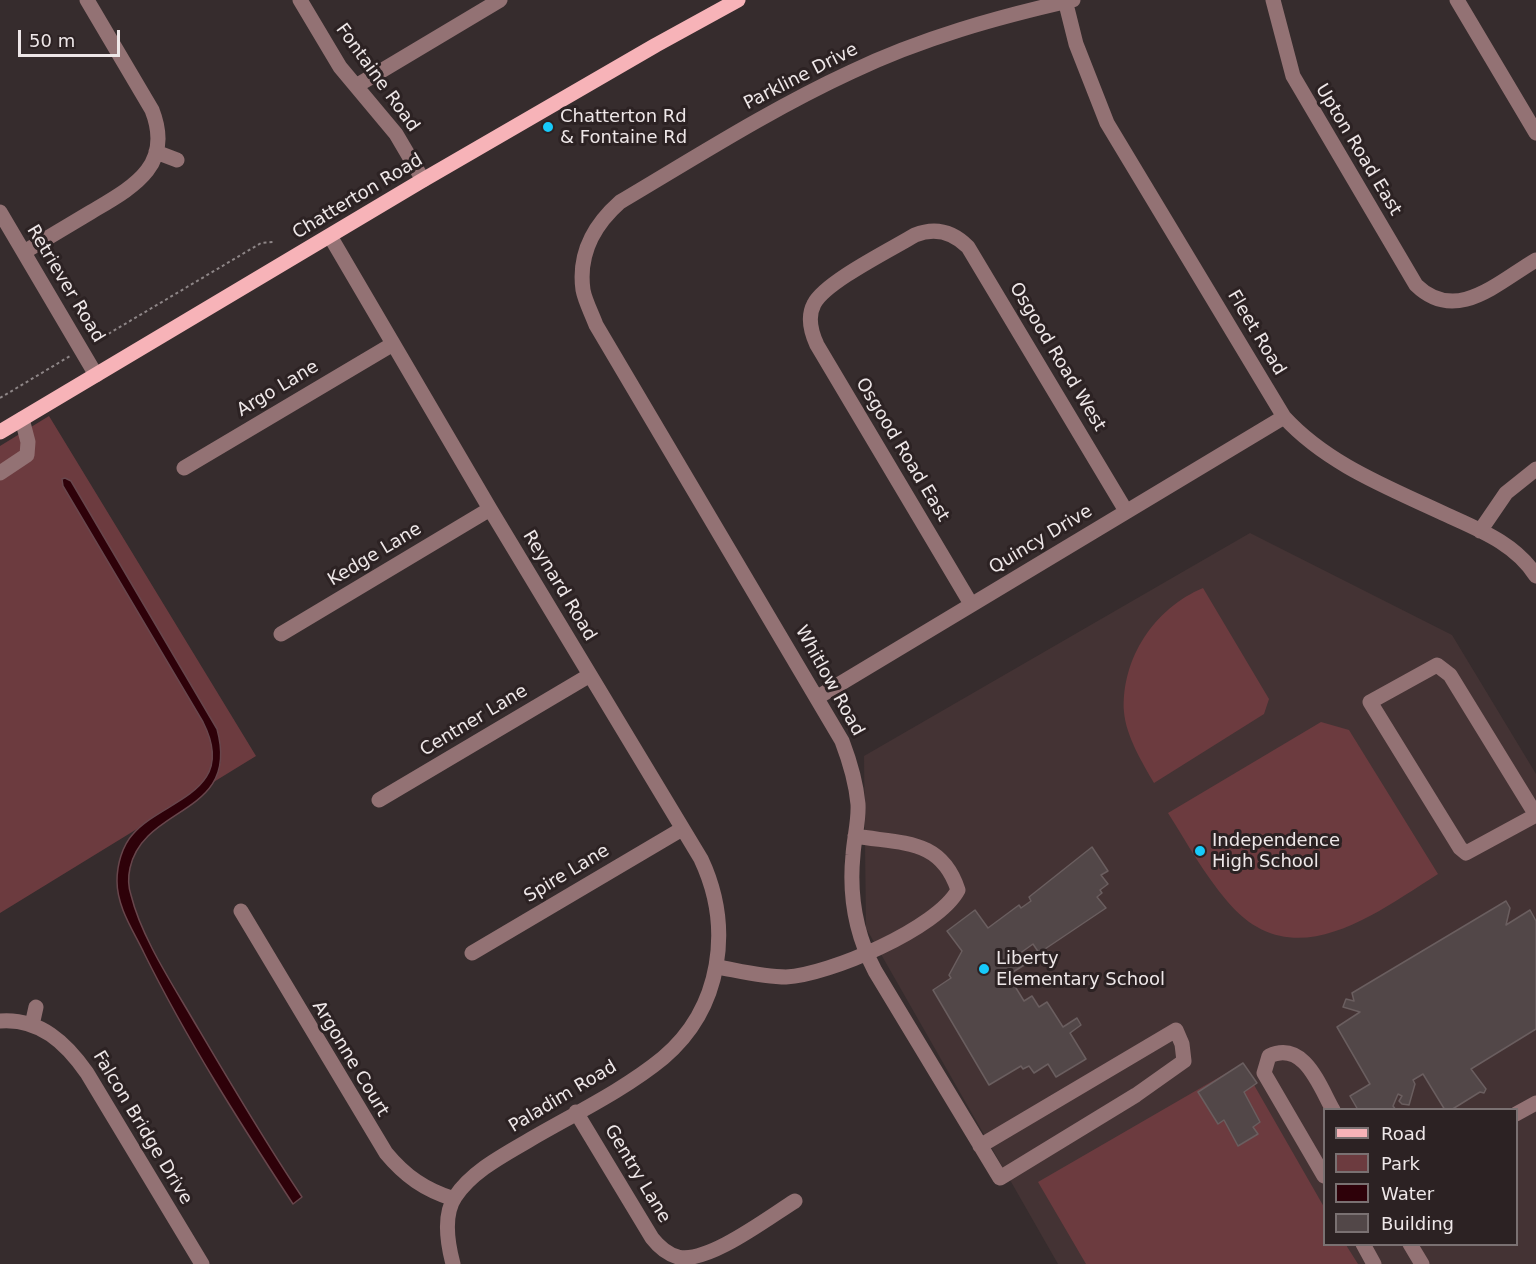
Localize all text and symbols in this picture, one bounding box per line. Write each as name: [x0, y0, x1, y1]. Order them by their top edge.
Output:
scale bar: [21, 18, 123, 56]
street label: Fontaine Road: [330, 20, 424, 136]
text: 50 m: [29, 30, 75, 51]
street label: Parkline Drive: [740, 39, 862, 115]
street label: Upton Road East: [1310, 80, 1406, 220]
place label: Chatterton Rd & Fontaine Rd: [560, 106, 687, 148]
marker: Chatterton Rd & Fontaine Rd: [541, 120, 555, 134]
street label: Chatterton Road: [289, 150, 427, 244]
street label: Retriever Road: [21, 221, 109, 347]
street label: Osgood Road West: [1004, 279, 1110, 435]
street label: Fleet Road: [1222, 287, 1290, 379]
street label: Argo Lane: [233, 356, 323, 422]
street label: Osgood Road East: [851, 374, 953, 526]
street label: Quincy Drive: [986, 501, 1096, 579]
street label: Kedge Lane: [324, 519, 426, 591]
street label: Reynard Road: [517, 527, 601, 645]
street label: Whitlow Road: [790, 622, 868, 740]
street label: Centner Lane: [416, 681, 532, 761]
place label: Independence High School: [1212, 830, 1340, 872]
street label: Spire Lane: [521, 840, 613, 908]
marker: Independence High School: [1193, 844, 1207, 858]
place label: Liberty Elementary School: [996, 948, 1165, 990]
marker: Liberty Elementary School: [977, 962, 991, 976]
street label: Argonne Court: [307, 997, 393, 1121]
street label: Falcon Bridge Drive: [88, 1047, 196, 1209]
street label: Paladim Road: [505, 1056, 621, 1138]
legend: [1323, 1108, 1518, 1246]
street label: Gentry Lane: [599, 1121, 675, 1227]
text: Road: [1381, 1123, 1426, 1144]
text: Park: [1381, 1153, 1420, 1174]
text: Water: [1381, 1183, 1434, 1204]
text: Building: [1381, 1213, 1454, 1234]

